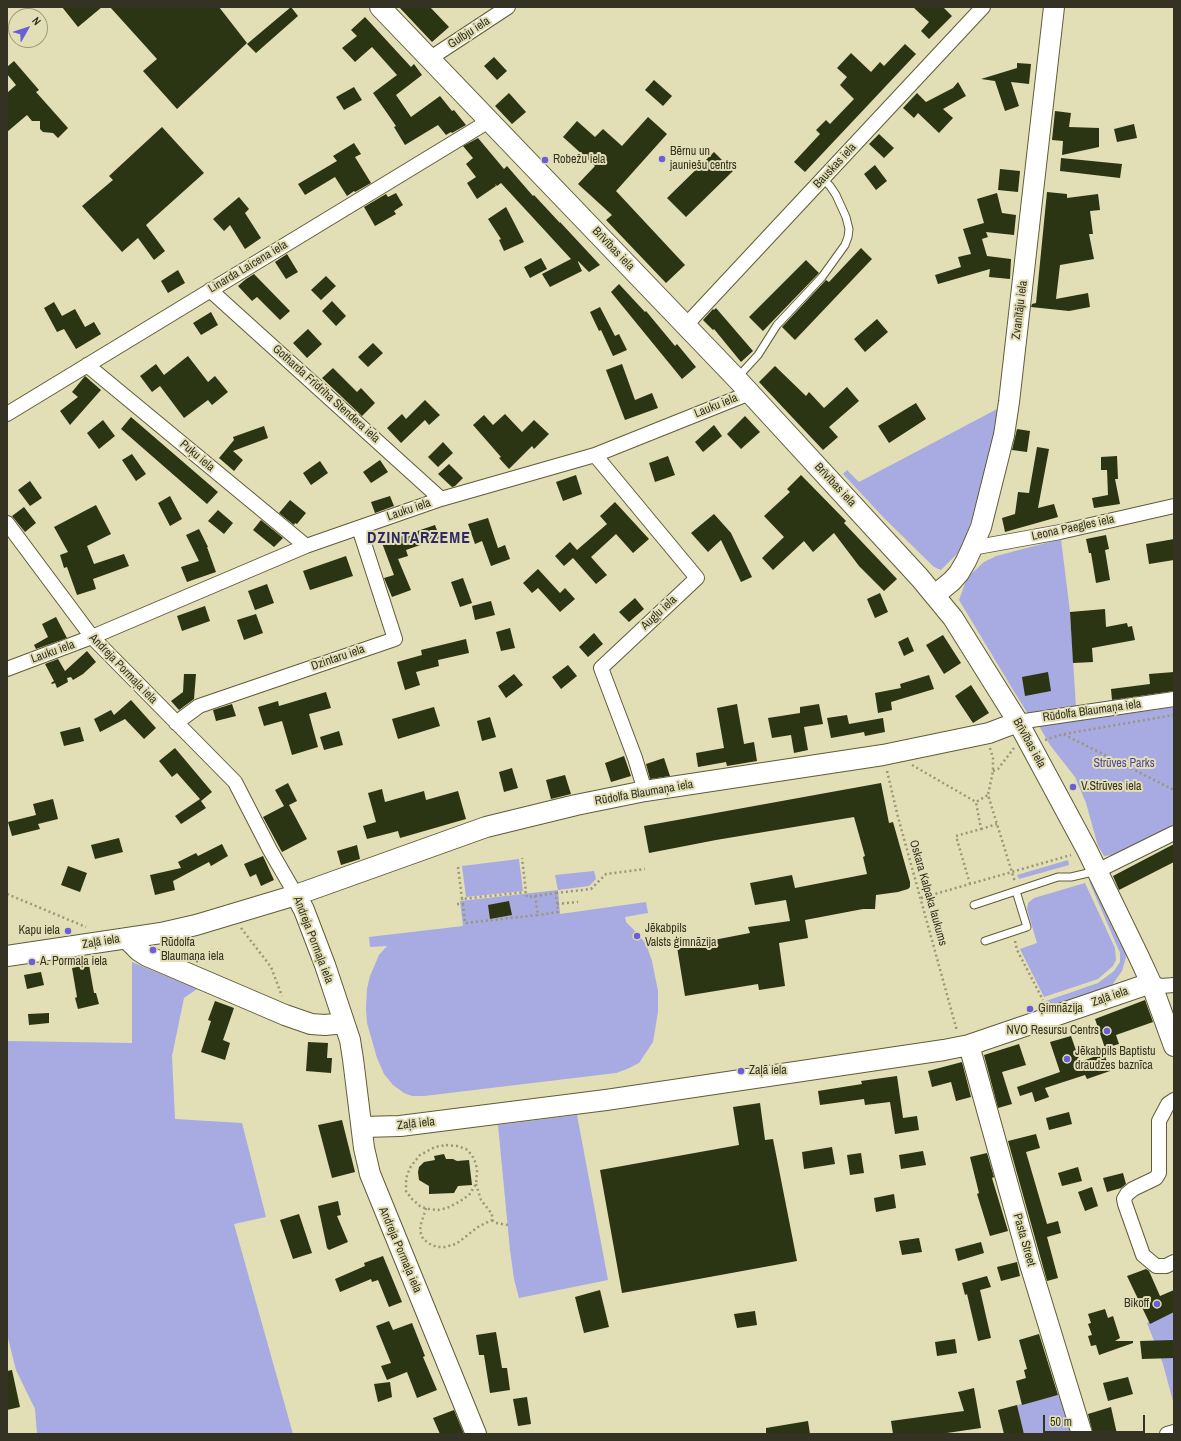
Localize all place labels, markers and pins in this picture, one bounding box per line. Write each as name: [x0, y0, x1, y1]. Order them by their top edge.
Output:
place label: Bērnu un jauniešu centrs: [670, 145, 737, 173]
place label: Robežu iela: [553, 153, 606, 167]
marker: Bērnu un jauniešu centrs: [657, 154, 667, 164]
marker: Robežu iela: [540, 155, 550, 165]
place label: V.Strūves iela: [1081, 780, 1141, 794]
marker: V.Strūves iela: [1068, 782, 1078, 792]
place label: Jēkabpils Valsts ģimnāzija: [645, 922, 716, 950]
place label: Kapu iela: [18, 924, 60, 938]
marker: Kapu iela: [63, 926, 73, 936]
marker: Jēkabpils Valsts ģimnāzija: [632, 931, 642, 941]
place label: Rūdolfa Blaumaņa iela: [161, 936, 224, 964]
marker: Rūdolfa Blaumaņa iela: [148, 945, 158, 955]
place label: A. Pormaļa iela: [40, 955, 107, 969]
marker: A. Pormaļa iela: [27, 957, 37, 967]
place label: Ģimnāzija: [1038, 1002, 1083, 1016]
marker: Ģimnāzija: [1025, 1004, 1035, 1014]
place label: NVO Resursu Centrs: [1007, 1024, 1099, 1038]
marker: NVO Resursu Centrs: [1102, 1026, 1112, 1036]
place label: Jēkabpils Baptistu draudzes baznīca: [1075, 1045, 1155, 1073]
marker: Jēkabpils Baptistu draudzes baznīca: [1062, 1054, 1072, 1064]
place label: Zaļā iela: [749, 1064, 787, 1078]
marker: Zaļā iela: [736, 1066, 746, 1076]
place label: Bikoff: [1124, 1297, 1149, 1311]
marker: Bikoff: [1152, 1299, 1162, 1309]

